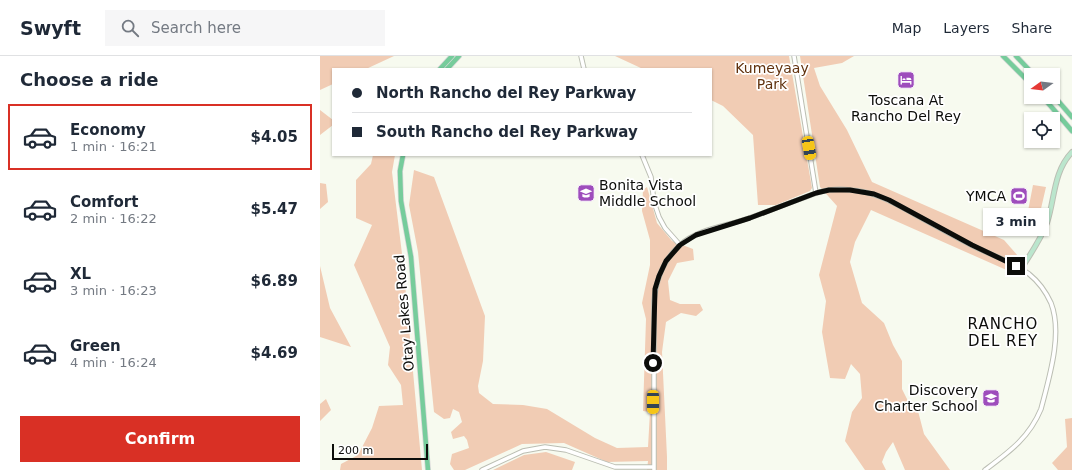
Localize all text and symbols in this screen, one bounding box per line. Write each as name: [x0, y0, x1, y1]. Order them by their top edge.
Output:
search box: [105, 10, 385, 46]
text: Swyft: [20, 17, 81, 39]
icon: search: [119, 17, 141, 39]
text: Search here: [151, 19, 241, 37]
text: Map: [892, 20, 921, 36]
text: Layers: [943, 20, 990, 36]
text: Share: [1012, 20, 1052, 36]
park label: Kumeyaay Park: [735, 60, 809, 92]
north arrow: [1024, 68, 1060, 104]
map controls: [1024, 68, 1060, 148]
text: Choose a ride: [20, 69, 159, 90]
hotel icon: Toscana At Rancho Del Rey: [896, 70, 916, 90]
text: North Rancho del Rey Parkway: [376, 84, 636, 102]
place label: Toscana At Rancho Del Rey: [851, 92, 961, 124]
button: locate: [1024, 112, 1060, 148]
icon: car: [22, 119, 58, 155]
text: Economy: [70, 121, 146, 139]
text: South Rancho del Rey Parkway: [376, 123, 638, 141]
text: $4.05: [251, 128, 298, 146]
car: [801, 135, 817, 161]
text: 1 min · 16:21: [70, 139, 157, 154]
place label: Bonita Vista Middle School: [599, 177, 696, 209]
school or university icon: Bonita Vista Middle School: [576, 183, 596, 203]
sports icon: YMCA: [1009, 186, 1029, 206]
place label: YMCA: [965, 188, 1006, 204]
icon: car: [22, 191, 58, 227]
text: Comfort: [70, 193, 138, 211]
text: $5.47: [251, 200, 298, 218]
callout: 3 min: [983, 208, 1049, 236]
text: 2 min · 16:22: [70, 211, 157, 226]
text: 3 min: [996, 214, 1036, 229]
street label: Otay Lakes Road: [391, 254, 417, 372]
route end: [1007, 257, 1025, 275]
icon: car: [22, 263, 58, 299]
text: XL: [70, 265, 91, 283]
text: $6.89: [251, 272, 298, 290]
text: 3 min · 16:23: [70, 283, 157, 298]
district label: RANCHO DEL REY: [968, 315, 1038, 350]
icon: car: [22, 335, 58, 371]
text: Green: [70, 337, 121, 355]
text: $4.69: [251, 344, 298, 362]
route start: [644, 354, 662, 372]
text: 4 min · 16:24: [70, 355, 157, 370]
place label: Discovery Charter School: [874, 382, 978, 414]
school or university icon: Discovery Charter School: [981, 388, 1001, 408]
car: [647, 390, 659, 414]
button: Confirm: [20, 416, 300, 462]
scale bar: [332, 442, 428, 461]
text: 200 m: [338, 444, 373, 457]

